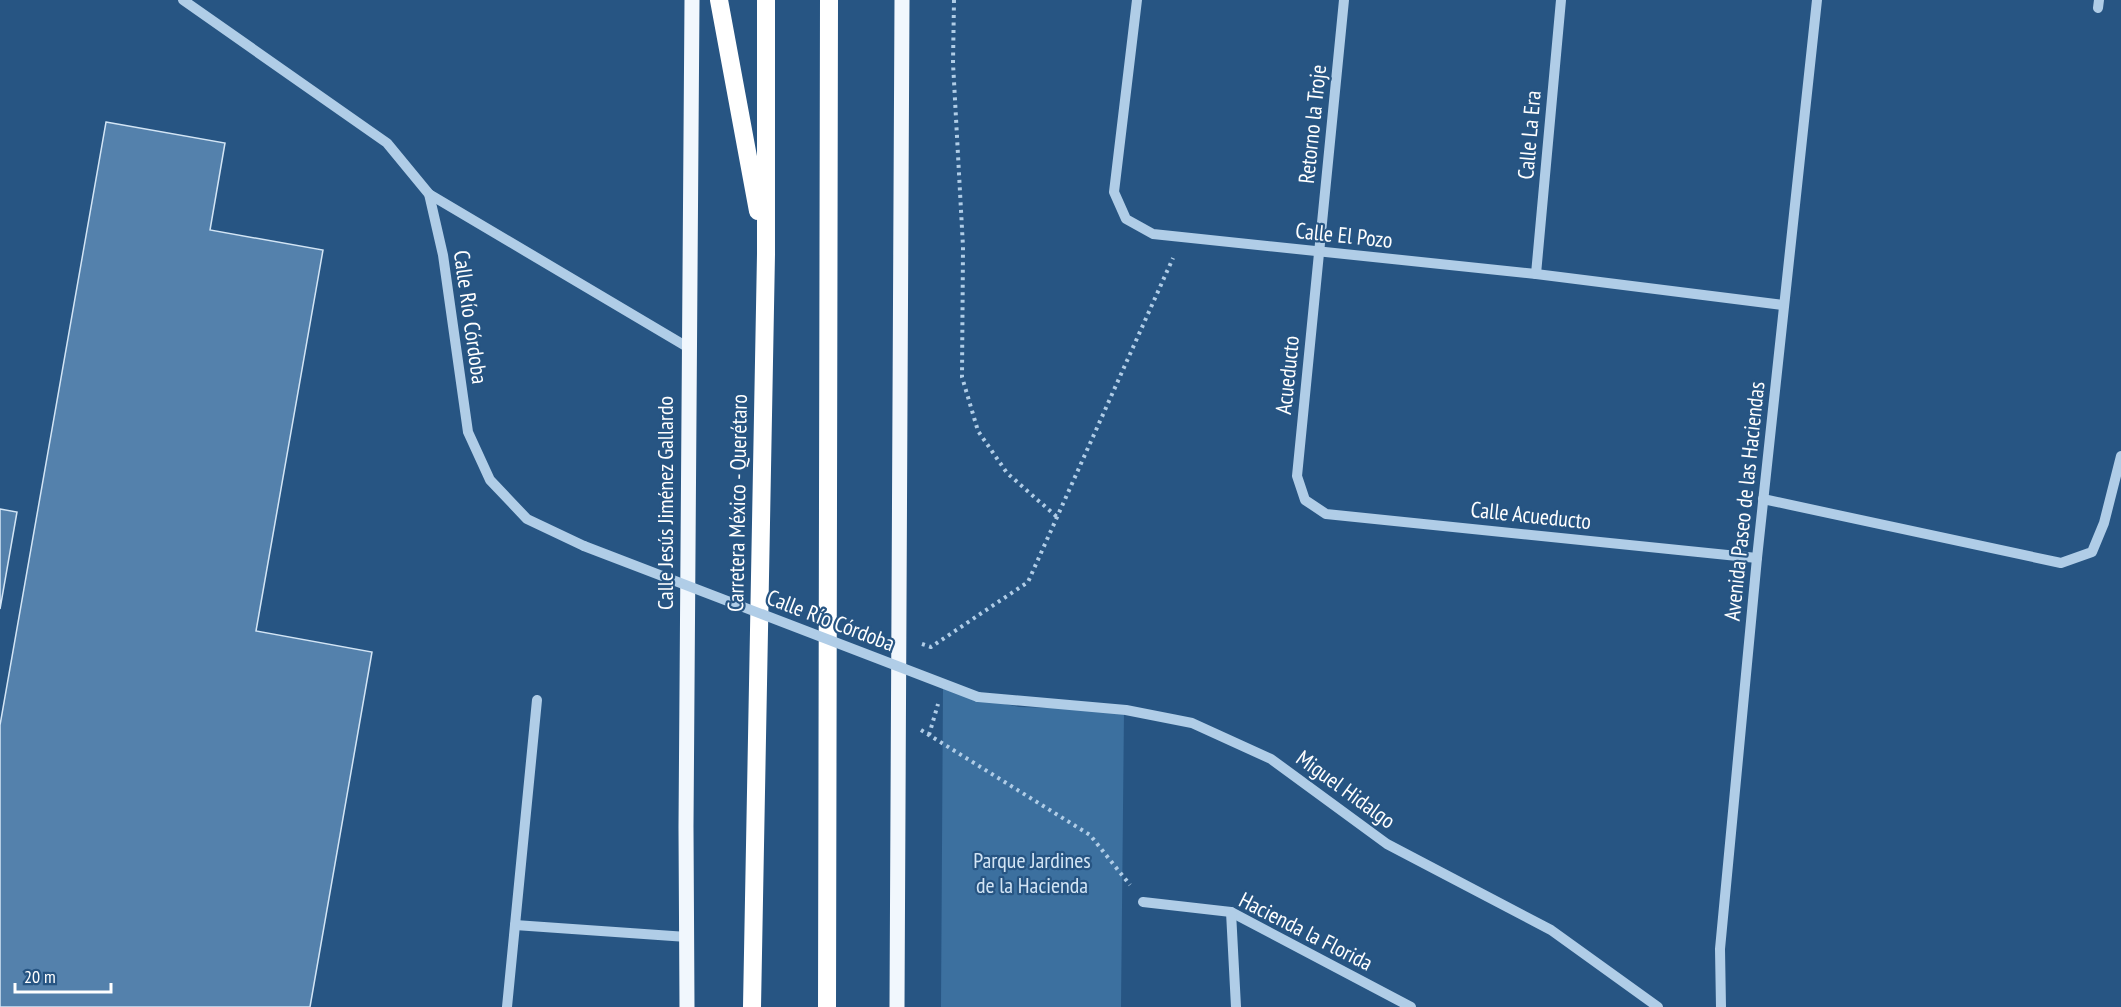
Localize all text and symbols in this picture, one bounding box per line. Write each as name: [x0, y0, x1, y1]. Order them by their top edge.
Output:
street label: Retorno la Troje: [1292, 63, 1332, 185]
street label: Calle La Era: [1511, 89, 1547, 181]
street label: Calle El Pozo: [1294, 216, 1394, 254]
street label: Calle Río Córdoba: [448, 248, 494, 386]
street label: Acueducto: [1269, 334, 1305, 416]
street label: Avenida Paseo de las Haciendas: [1718, 380, 1770, 622]
street label: Carretera México - Querétaro: [721, 394, 753, 612]
street label: Calle Jesús Jiménez Gallardo: [651, 396, 679, 610]
street label: Calle Acueducto: [1469, 495, 1593, 535]
street label: Calle Río Córdoba: [763, 583, 899, 657]
street label: Miguel Hidalgo: [1291, 744, 1401, 834]
park label: Parque Jardines de la Hacienda: [973, 846, 1091, 899]
street label: Hacienda la Florida: [1234, 885, 1378, 977]
scale bar: [15, 956, 111, 994]
text: 20 m: [24, 965, 56, 988]

